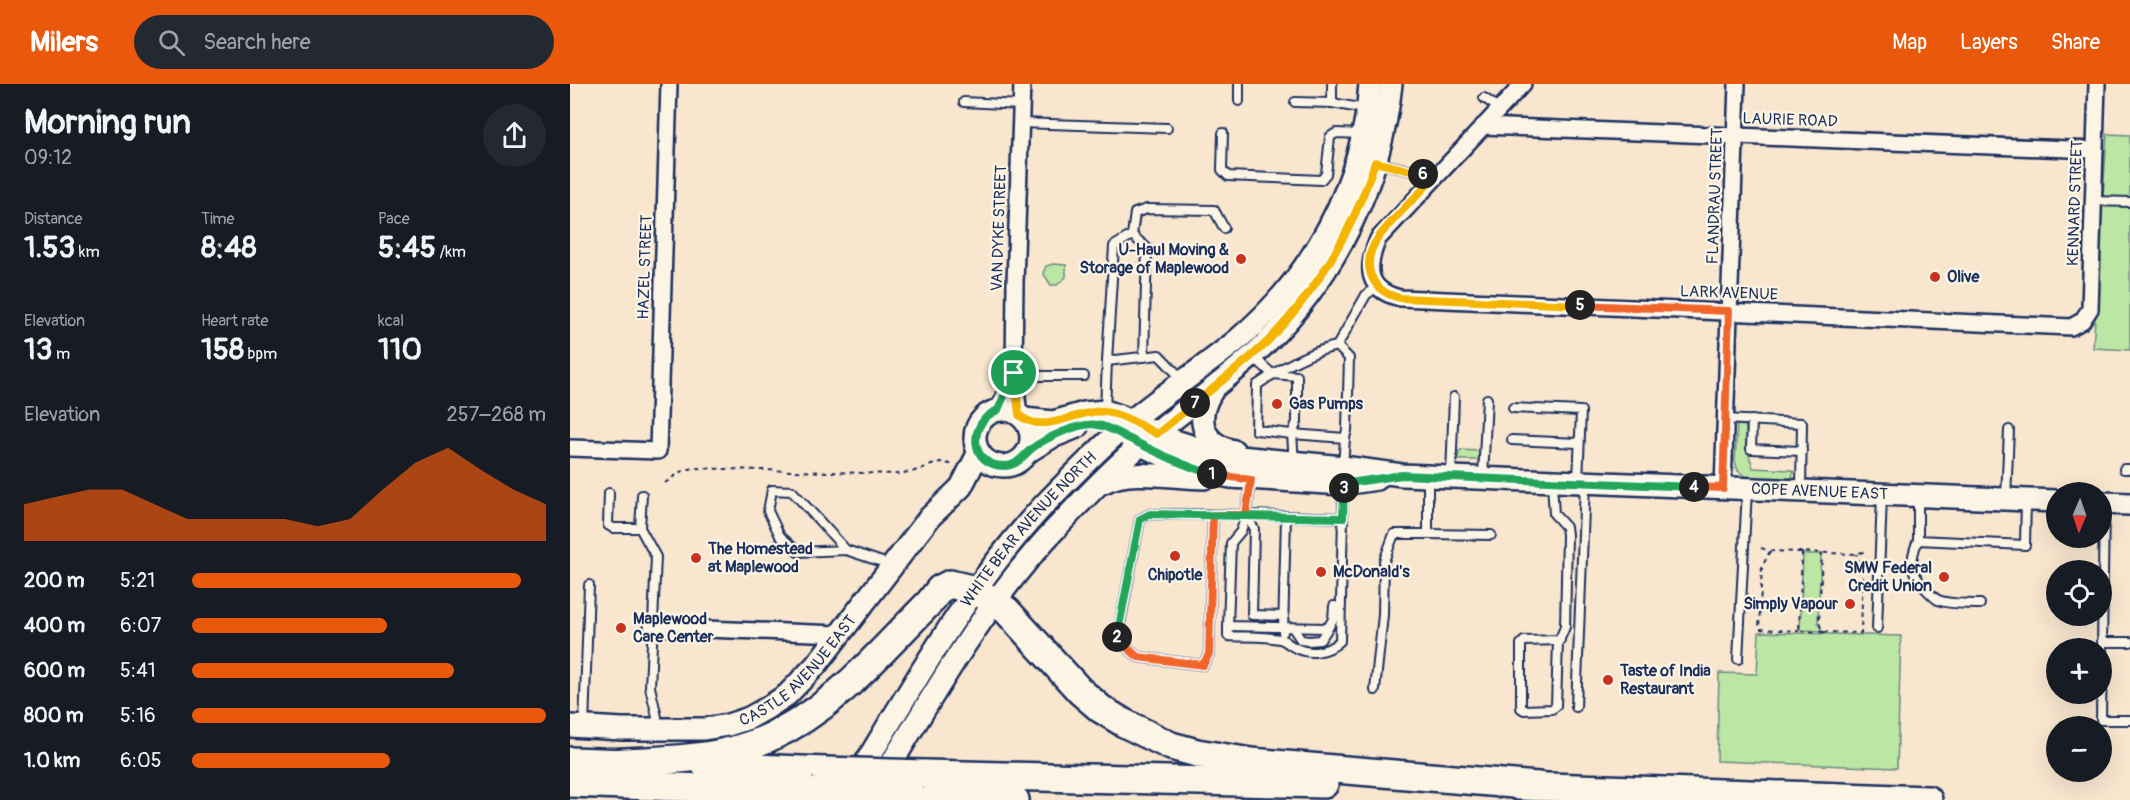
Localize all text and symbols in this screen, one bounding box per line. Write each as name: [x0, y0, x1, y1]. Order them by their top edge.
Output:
search box: [134, 15, 554, 69]
text: Milers: [30, 25, 98, 60]
icon: search: [155, 26, 188, 59]
text: Search here: [203, 28, 311, 56]
text: Map: [1892, 29, 1927, 56]
text: Layers: [1960, 29, 2018, 56]
text: Share: [2051, 29, 2100, 56]
text: Morning run: [24, 102, 191, 143]
button: share: [483, 104, 546, 167]
street label: LAURIE ROAD: [1742, 108, 1838, 132]
street label: FLANDRAU STREET: [1703, 127, 1727, 265]
street label: KENNARD STREET: [2063, 140, 2087, 266]
text: 09:12: [24, 145, 72, 170]
pin: 6: [1408, 159, 1438, 189]
street label: VAN DYKE STREET: [987, 164, 1011, 292]
text: 6: [1418, 164, 1428, 184]
text: Distance: [24, 209, 83, 229]
text: Time: [201, 209, 234, 229]
text: Pace: [378, 209, 410, 229]
street label: HAZEL STREET: [633, 214, 657, 320]
text: 1.53: [24, 229, 75, 266]
text: 8:48: [201, 229, 257, 266]
text: 5:45: [378, 229, 436, 266]
place label: U-Haul Moving & Storage of Maplewood: [1079, 240, 1229, 278]
text: km: [75, 242, 100, 262]
text: /km: [436, 242, 466, 262]
marker: U-Haul Moving & Storage of Maplewood: [1234, 252, 1248, 266]
place label: Olive: [1947, 267, 1980, 287]
marker: Olive: [1928, 270, 1942, 284]
street label: LARK AVENUE: [1680, 281, 1778, 305]
pin: 5: [1565, 290, 1595, 320]
text: 5: [1576, 295, 1584, 315]
text: Elevation: [24, 311, 85, 331]
text: Heart rate: [201, 311, 268, 331]
text: kcal: [378, 311, 404, 331]
text: 13: [24, 331, 52, 368]
text: 158: [201, 331, 244, 368]
text: 110: [378, 331, 422, 368]
text: m: [52, 344, 70, 364]
text: bpm: [244, 344, 277, 364]
pin: [988, 347, 1039, 398]
icon: arrive: [997, 356, 1030, 389]
pin: 7: [1180, 388, 1210, 418]
text: 7: [1191, 393, 1199, 413]
place label: Gas Pumps: [1289, 394, 1364, 414]
marker: Gas Pumps: [1270, 397, 1284, 411]
text: Elevation: [24, 402, 100, 427]
text: 257–268 m: [447, 402, 546, 427]
street label: WHITE BEAR AVENUE NORTH: [956, 447, 1101, 611]
pin: 1: [1197, 459, 1227, 489]
text: 1: [1209, 464, 1215, 484]
pin: 4: [1679, 472, 1709, 502]
pin: 3: [1329, 473, 1359, 503]
text: 4: [1689, 477, 1699, 497]
text: 3: [1340, 478, 1348, 498]
street label: COPE AVENUE EAST: [1751, 479, 1888, 504]
north arrow: [2046, 482, 2112, 548]
map controls: [2046, 482, 2112, 782]
place label: The Homestead at Maplewood: [707, 539, 813, 577]
marker: Chipotle: [1168, 549, 1182, 563]
marker: The Homestead at Maplewood: [689, 551, 703, 565]
place label: SMW Federal Credit Union: [1844, 558, 1932, 596]
button: locate: [2046, 560, 2112, 626]
place label: McDonald's: [1333, 562, 1410, 582]
place label: Chipotle: [1148, 565, 1203, 585]
marker: McDonald's: [1314, 565, 1328, 579]
text: 200 m: [24, 568, 85, 593]
text: 5:21: [120, 568, 155, 593]
marker: SMW Federal Credit Union: [1937, 570, 1951, 584]
place label: Simply Vapour: [1743, 594, 1838, 614]
marker: Simply Vapour: [1843, 597, 1857, 611]
place label: Maplewood Care Center: [633, 609, 714, 647]
street label: CASTLE AVENUE EAST: [737, 611, 861, 731]
text: 400 m: [24, 613, 85, 638]
text: 6:07: [120, 613, 161, 638]
marker: Maplewood Care Center: [614, 621, 628, 635]
pin: 2: [1102, 622, 1132, 652]
text: 2: [1113, 627, 1121, 647]
button: +: [2046, 638, 2112, 704]
text: 600 m: [24, 658, 85, 683]
text: 5:41: [120, 658, 156, 683]
place label: Taste of India Restaurant: [1619, 661, 1711, 699]
marker: Taste of India Restaurant: [1601, 673, 1615, 687]
text: 800 m: [24, 703, 84, 728]
text: 5:16: [120, 703, 156, 728]
button: −: [2046, 716, 2112, 782]
text: 1.0 km: [24, 748, 80, 773]
text: 6:05: [120, 748, 161, 773]

